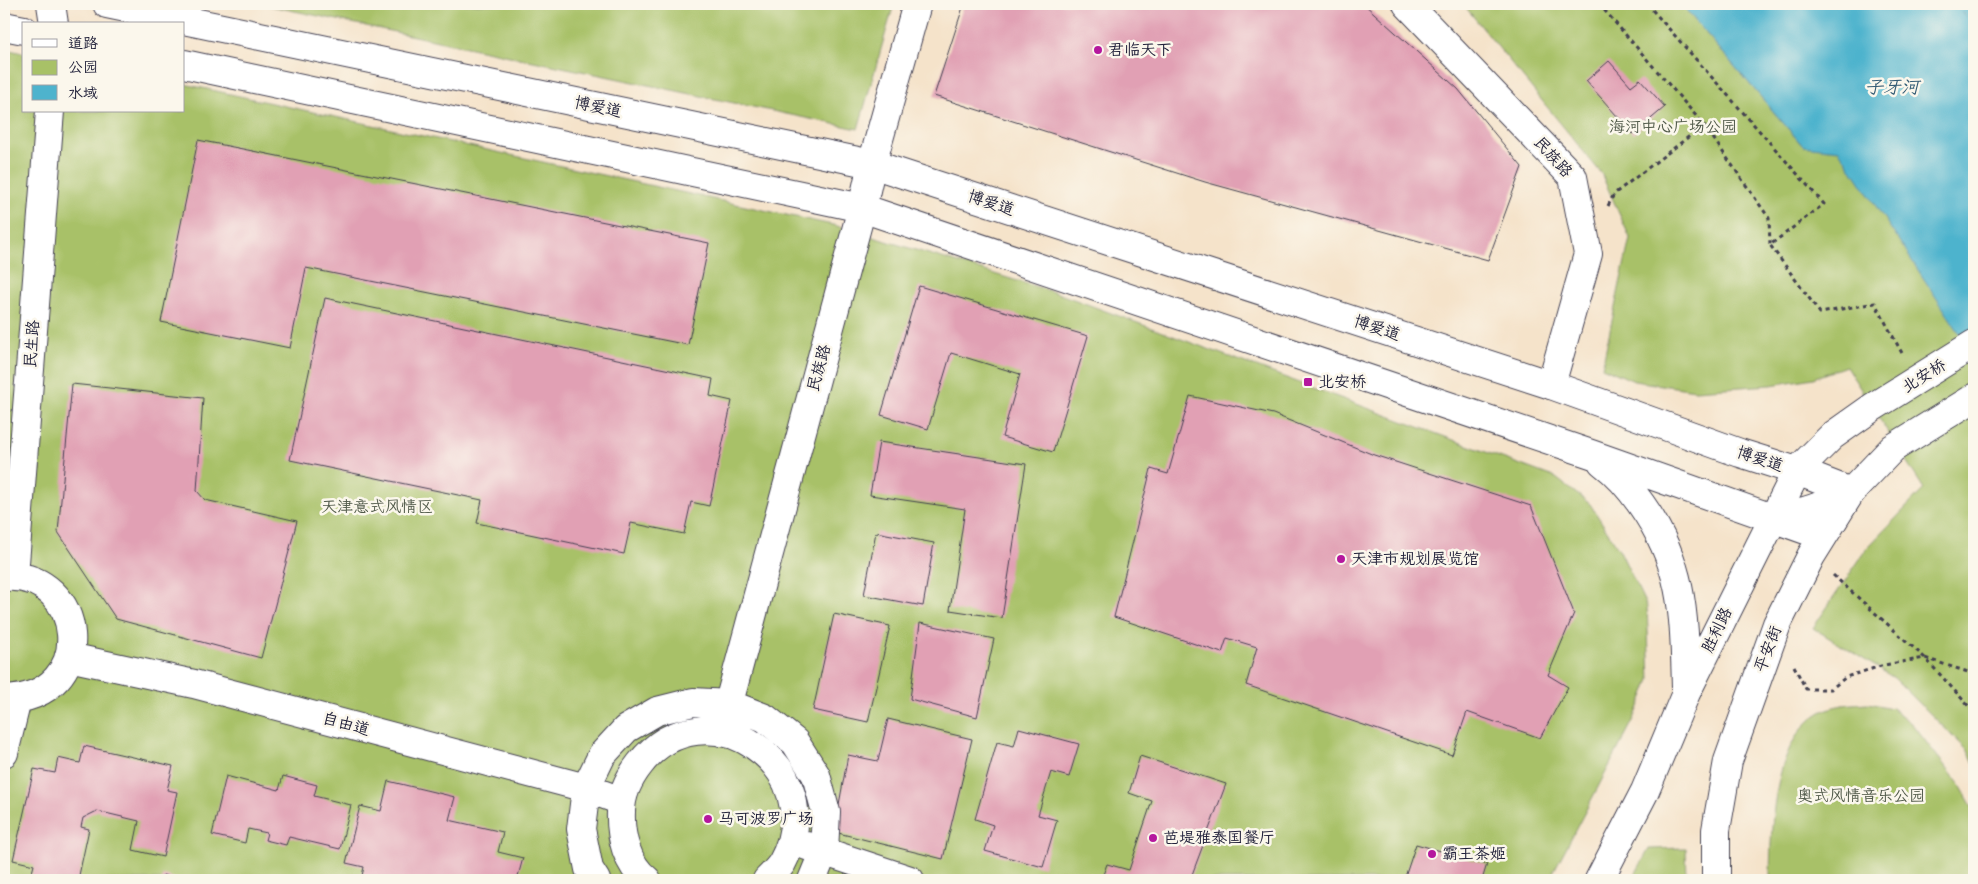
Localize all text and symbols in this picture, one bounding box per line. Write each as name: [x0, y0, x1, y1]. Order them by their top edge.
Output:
legend: [22, 22, 185, 112]
text: 道路: [68, 34, 98, 53]
place label: 君临天下: [1108, 40, 1172, 60]
marker: 君临天下: [1092, 44, 1104, 56]
text: 公园: [68, 58, 98, 77]
water label: 子牙河: [1865, 76, 1922, 99]
text: 水域: [68, 84, 98, 103]
street label: 博爱道: [572, 92, 624, 122]
park label: 海河中心广场公园: [1609, 117, 1737, 137]
street label: 民族路: [1530, 132, 1576, 182]
street label: 博爱道: [965, 186, 1017, 220]
street label: 博爱道: [1351, 311, 1403, 345]
street label: 民生路: [20, 319, 44, 369]
street label: 民族路: [803, 342, 835, 394]
street label: 北安桥: [1898, 355, 1950, 397]
place label: 北安桥: [1318, 372, 1366, 392]
marker: 北安桥: [1302, 376, 1314, 388]
street label: 博爱道: [1734, 442, 1786, 476]
park label: 天津意式风情区: [321, 497, 433, 517]
place label: 天津市规划展览馆: [1351, 549, 1479, 569]
marker: 天津市规划展览馆: [1335, 553, 1347, 565]
street label: 胜利路: [1697, 604, 1737, 656]
street label: 平安街: [1750, 623, 1786, 675]
street label: 自由道: [320, 708, 372, 740]
park label: 奥式风情音乐公园: [1797, 786, 1925, 806]
place label: 马可波罗广场: [718, 809, 814, 829]
marker: 马可波罗广场: [702, 813, 714, 825]
place label: 芭堤雅泰国餐厅: [1163, 828, 1275, 848]
marker: 芭堤雅泰国餐厅: [1147, 832, 1159, 844]
place label: 霸王茶姬: [1442, 844, 1506, 864]
marker: 霸王茶姬: [1426, 848, 1438, 860]

